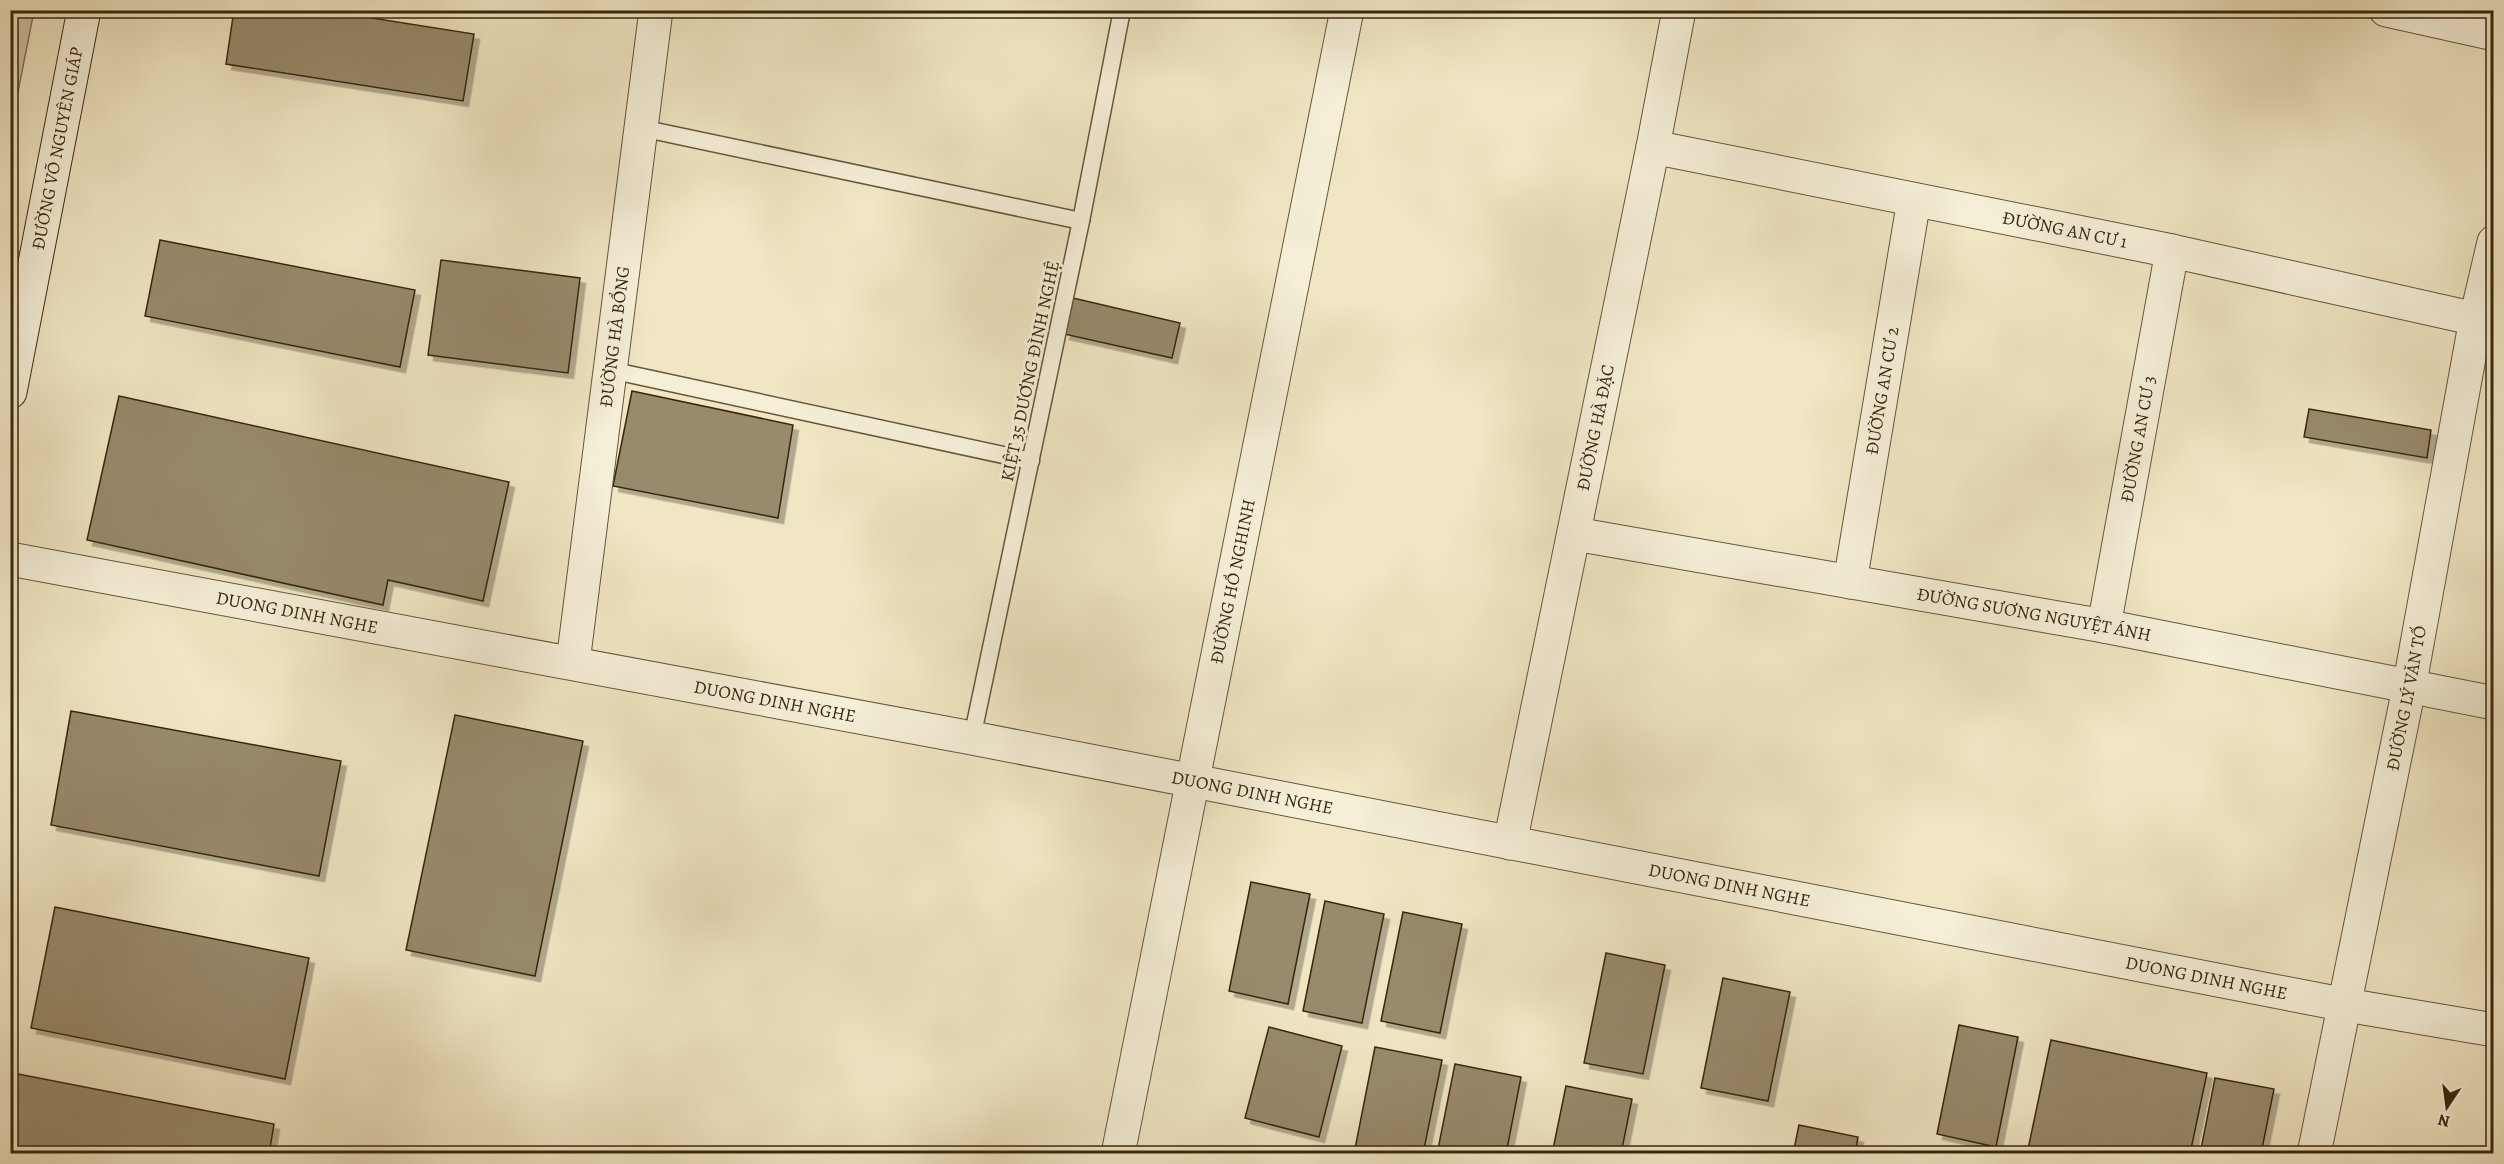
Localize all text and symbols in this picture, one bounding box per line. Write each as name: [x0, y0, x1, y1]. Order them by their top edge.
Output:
street label: ĐƯỜNG VÕ NGUYÊN GIÁP: [26, 45, 89, 252]
street label: ĐƯỜNG AN CƯ 1: [2000, 205, 2129, 254]
street label: KIỆT 35 DƯƠNG ĐÌNH NGHỆ: [995, 258, 1065, 484]
street label: ĐƯỜNG HÀ BỔNG: [594, 265, 635, 409]
street label: ĐƯỜNG AN CƯ 2: [1860, 324, 1905, 456]
street label: ĐƯỜNG HÀ ĐẶC: [1571, 362, 1620, 493]
street label: ĐƯỜNG AN CƯ 3: [2115, 374, 2161, 504]
street label: ĐƯỜNG HỒ NGHINH: [1204, 497, 1261, 666]
street label: ĐƯỜNG SƯƠNG NGUYỆT ÁNH: [1915, 582, 2153, 647]
street label: DUONG DINH NGHE: [214, 586, 380, 639]
street label: ĐƯỜNG LÝ VĂN TỐ: [2380, 624, 2432, 773]
street label: DUONG DINH NGHE: [692, 674, 858, 728]
street label: DUONG DINH NGHE: [1169, 765, 1335, 820]
street label: DUONG DINH NGHE: [1646, 858, 1812, 913]
street label: DUONG DINH NGHE: [2123, 950, 2289, 1005]
north arrow: [2417, 1077, 2477, 1137]
text: N: [2435, 1109, 2452, 1133]

